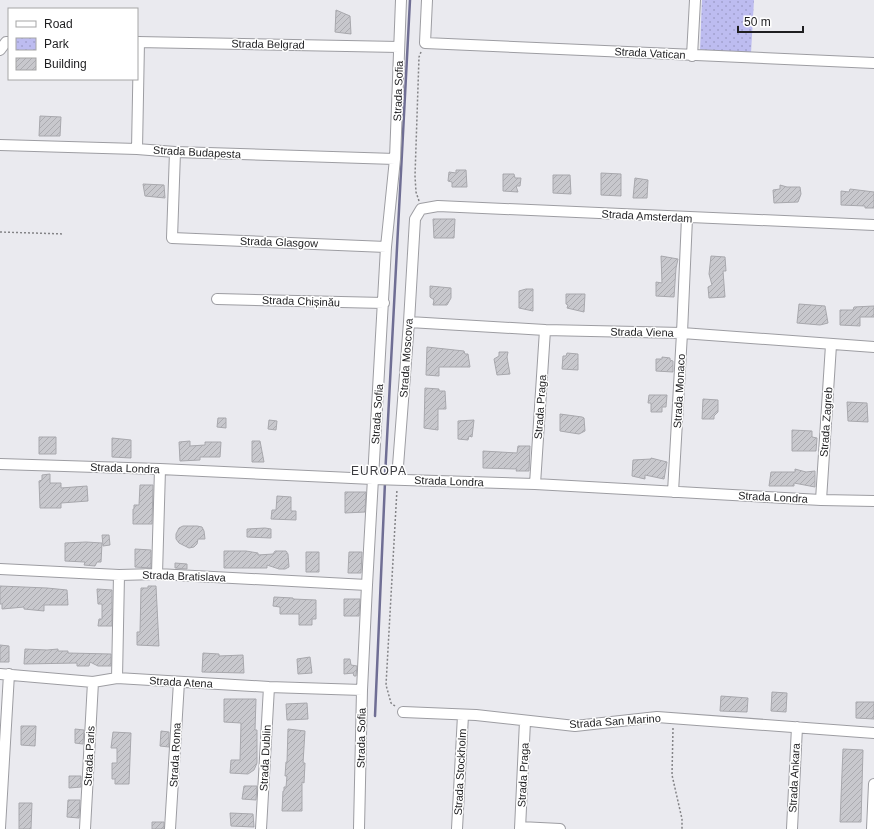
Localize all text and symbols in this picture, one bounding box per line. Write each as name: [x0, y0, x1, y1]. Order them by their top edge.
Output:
legend: [8, 8, 138, 80]
scale bar: [738, 8, 803, 34]
text: 50 m: [744, 15, 771, 29]
text: Road: [44, 17, 73, 31]
text: Park: [44, 37, 70, 51]
street label: Strada Belgrad: [231, 37, 305, 51]
street label: Strada Vatican: [614, 45, 686, 61]
text: Building: [44, 57, 87, 71]
street label: Strada Sofia: [391, 60, 405, 121]
street label: Strada Budapesta: [153, 144, 242, 160]
street label: Strada Amsterdam: [601, 208, 693, 224]
street label: Strada Glasgow: [240, 235, 318, 249]
street label: Strada Chișinău: [262, 294, 340, 308]
street label: Strada Moscova: [397, 317, 415, 398]
street label: Strada Viena: [610, 325, 675, 339]
street label: Strada Monaco: [671, 353, 687, 429]
street label: Strada Praga: [532, 373, 548, 440]
street label: Strada Sofia: [369, 383, 385, 445]
street label: Strada Zagreb: [818, 387, 834, 457]
street label: Strada Londra: [90, 461, 161, 475]
district label: EUROPA: [351, 464, 407, 478]
street label: Strada Londra: [414, 474, 485, 488]
street label: Strada Londra: [738, 489, 809, 505]
street label: Strada Bratislava: [142, 569, 227, 583]
street label: Strada Atena: [149, 674, 214, 690]
street label: Strada Sofia: [354, 707, 368, 768]
street label: Strada San Marino: [569, 712, 661, 730]
street label: Strada Roma: [167, 721, 183, 788]
street label: Strada Dublin: [257, 724, 273, 792]
street label: Strada Paris: [81, 725, 97, 787]
street label: Strada Stockholm: [452, 728, 468, 816]
street label: Strada Praga: [515, 741, 531, 808]
street label: Strada Ankara: [786, 742, 802, 813]

